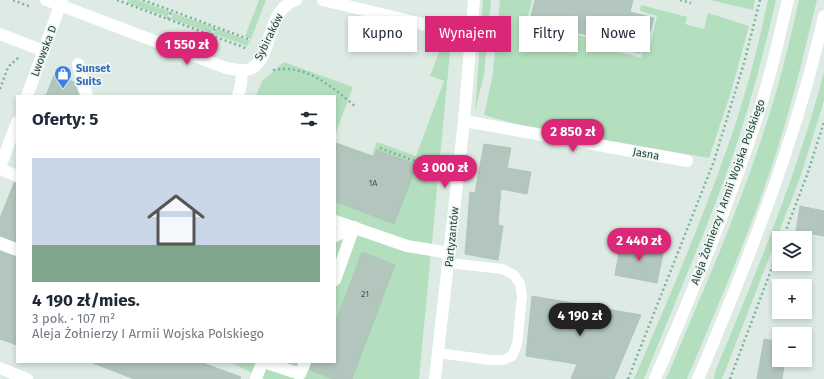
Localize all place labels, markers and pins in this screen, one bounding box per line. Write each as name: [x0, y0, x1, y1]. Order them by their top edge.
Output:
pin: 1 550 zł: [146, 32, 228, 66]
place label: Sunset Suits: [76, 62, 111, 88]
shop icon: Sunset Suits: [53, 64, 73, 89]
pin: 2 850 zł: [532, 119, 614, 153]
pin: 3 000 zł: [404, 155, 486, 189]
pin: 2 440 zł: [598, 228, 680, 262]
pin: 4 190 zł: [539, 303, 621, 337]

